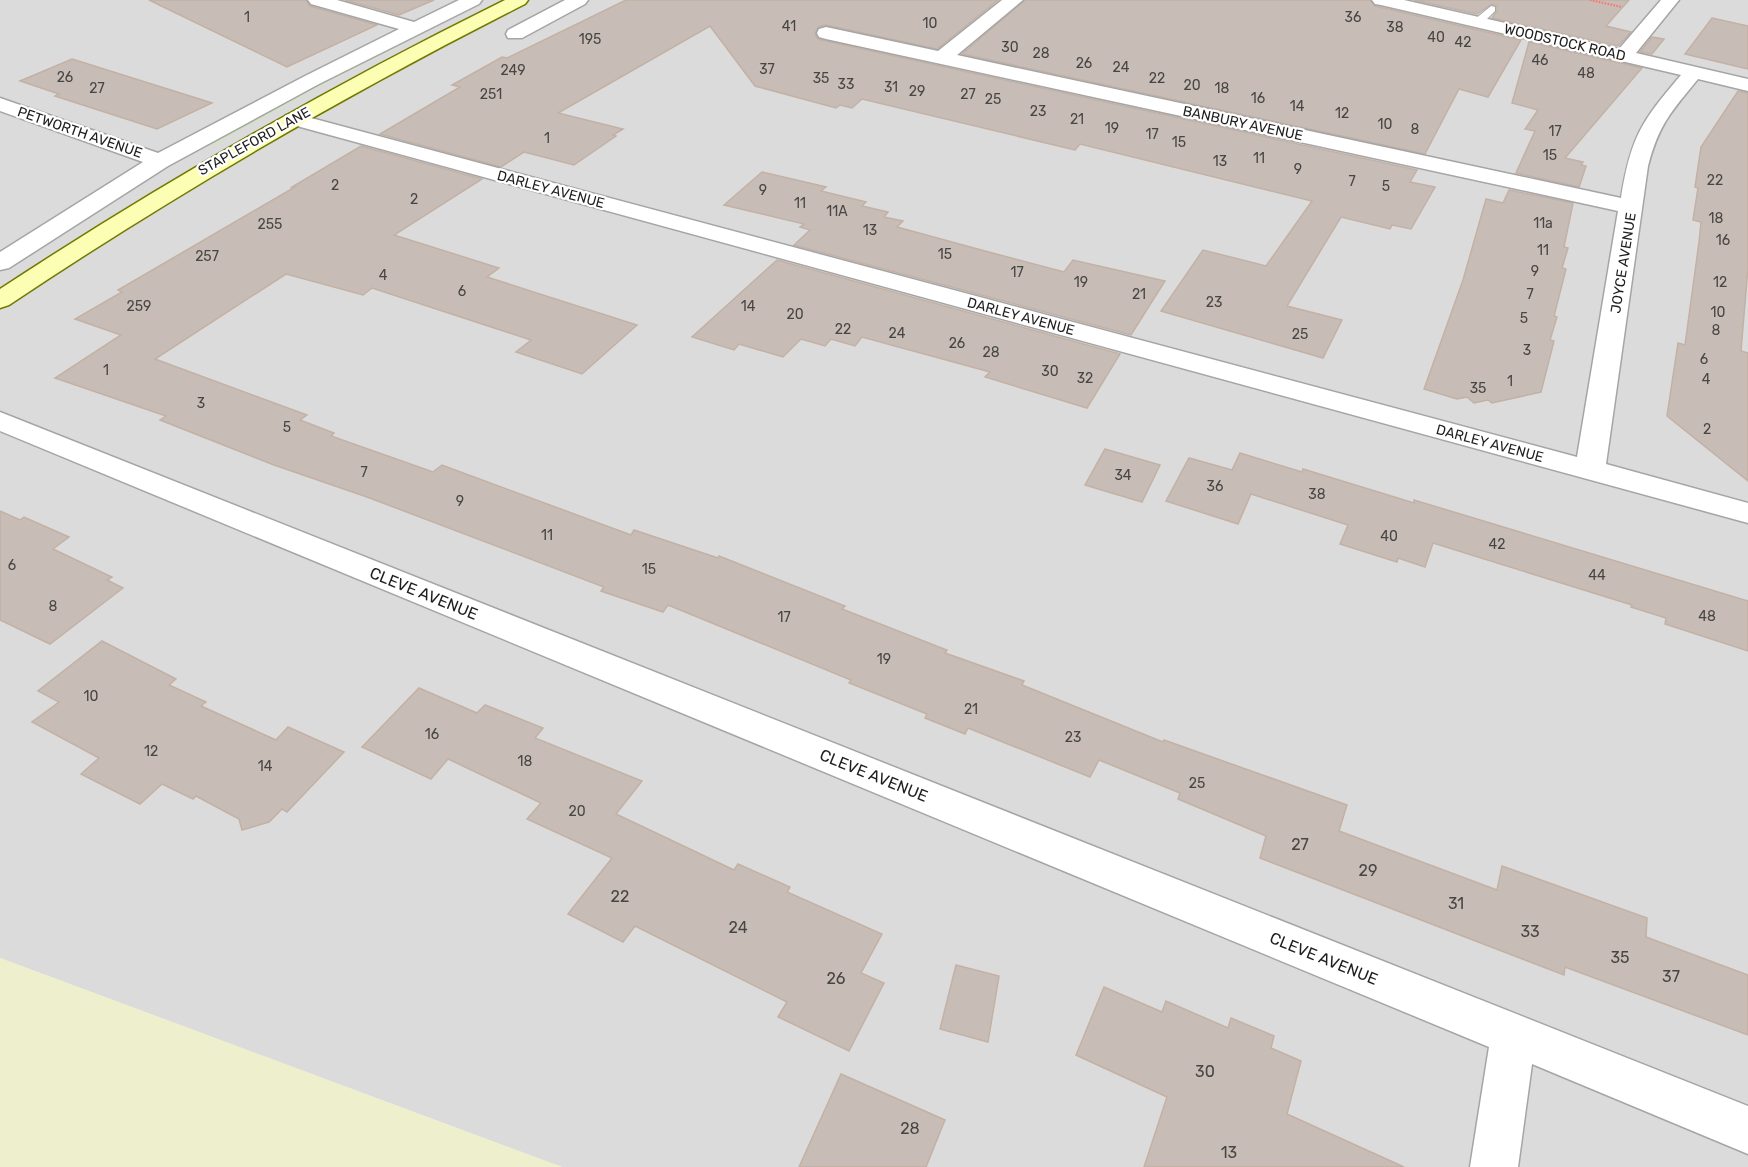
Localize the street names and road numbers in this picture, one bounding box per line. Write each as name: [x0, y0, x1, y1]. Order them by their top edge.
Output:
street label: WOODSTOCK ROAD: [1502, 20, 1627, 65]
street label: BANBURY AVENUE: [1181, 102, 1305, 145]
street label: PETWORTH AVENUE: [15, 103, 144, 162]
street label: STAPLEFORD LANE: [195, 104, 313, 179]
street label: DARLEY AVENUE: [495, 167, 606, 212]
street label: JOYCE AVENUE: [1607, 211, 1640, 315]
street label: DARLEY AVENUE: [965, 294, 1076, 339]
street label: DARLEY AVENUE: [1434, 421, 1545, 466]
street label: CLEVE AVENUE: [367, 563, 481, 624]
street label: CLEVE AVENUE: [817, 745, 931, 806]
street label: CLEVE AVENUE: [1267, 928, 1381, 989]

